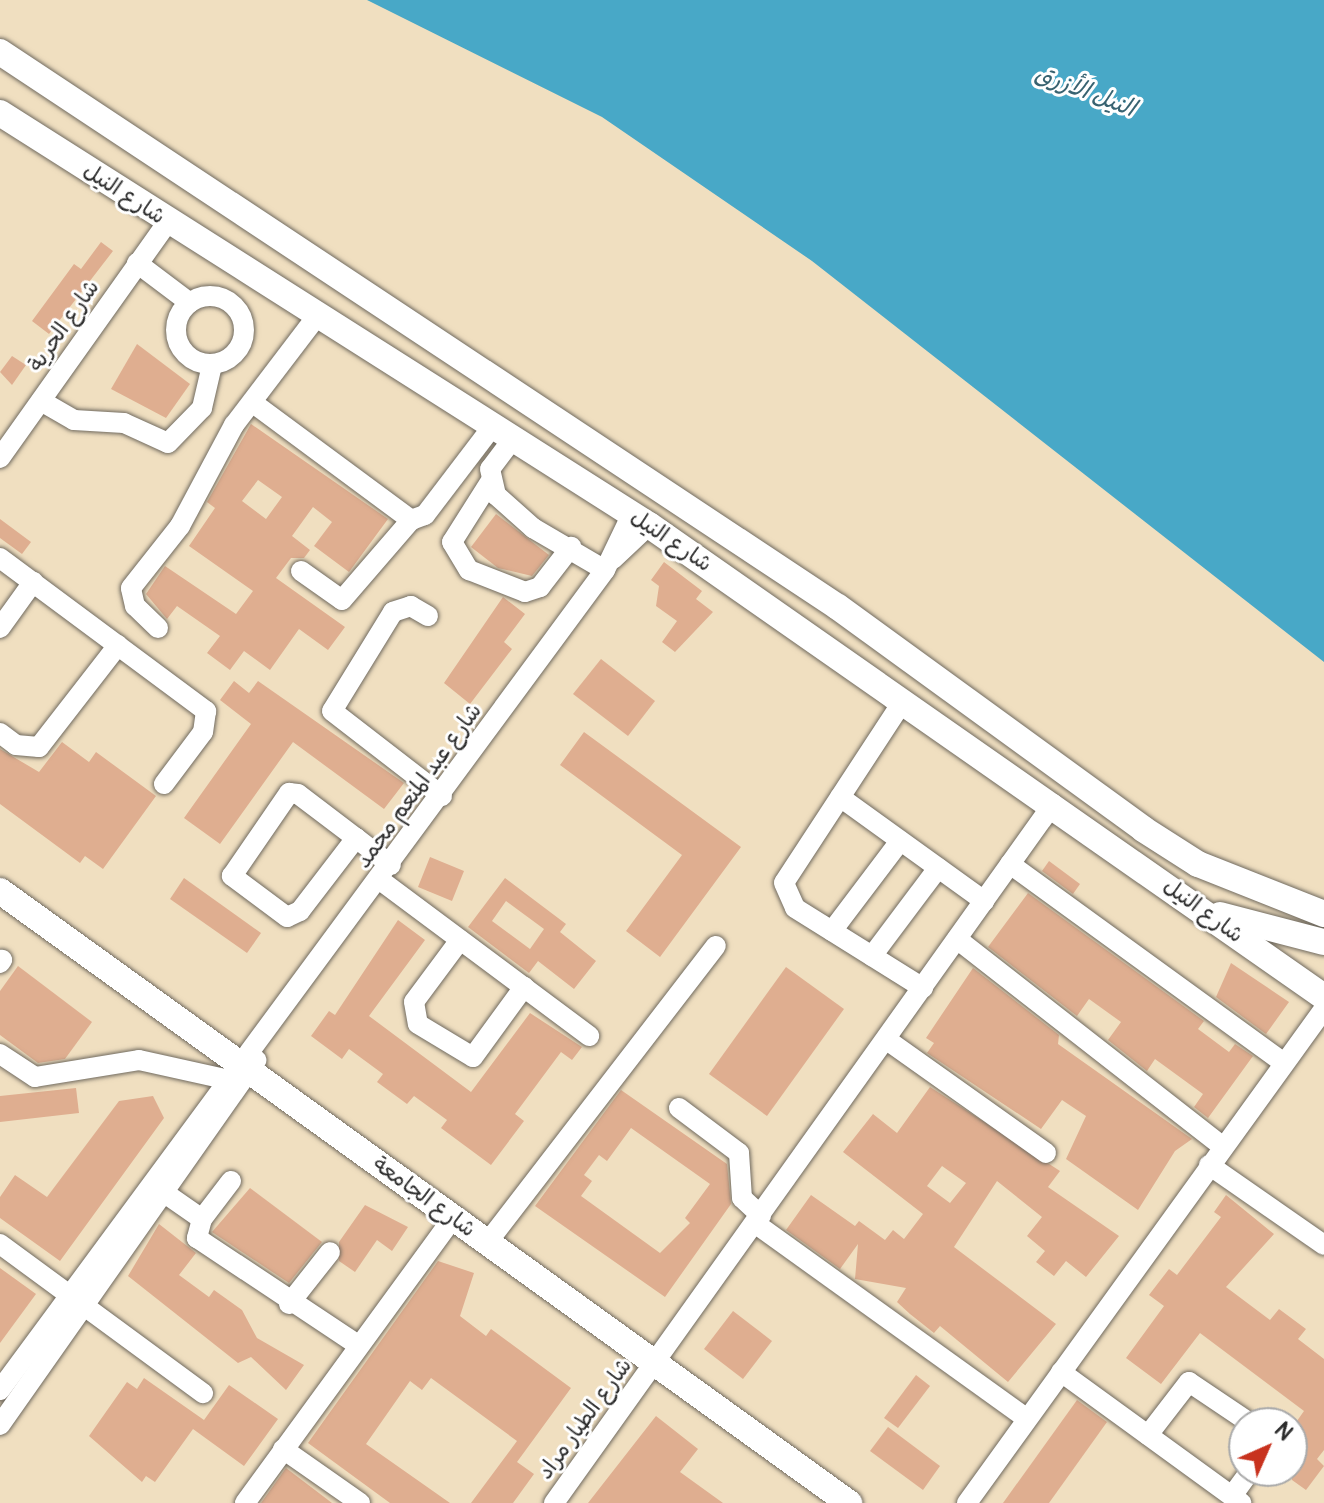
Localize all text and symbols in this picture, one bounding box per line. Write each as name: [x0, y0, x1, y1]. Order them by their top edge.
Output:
water label: النيل الأزرق: [1031, 59, 1139, 123]
street label: شارع النيل: [78, 158, 170, 230]
street label: شارع الحرية: [23, 275, 105, 377]
street label: شارع النيل: [625, 504, 717, 578]
street label: شارع عبد المنعم محمد: [350, 698, 488, 874]
street label: شارع النيل: [1158, 873, 1248, 949]
street label: شارع الجامعة: [368, 1151, 480, 1243]
street label: شارع الطيار مراد: [532, 1353, 638, 1485]
north arrow: [1228, 1407, 1308, 1487]
text: N: [1268, 1416, 1299, 1447]

